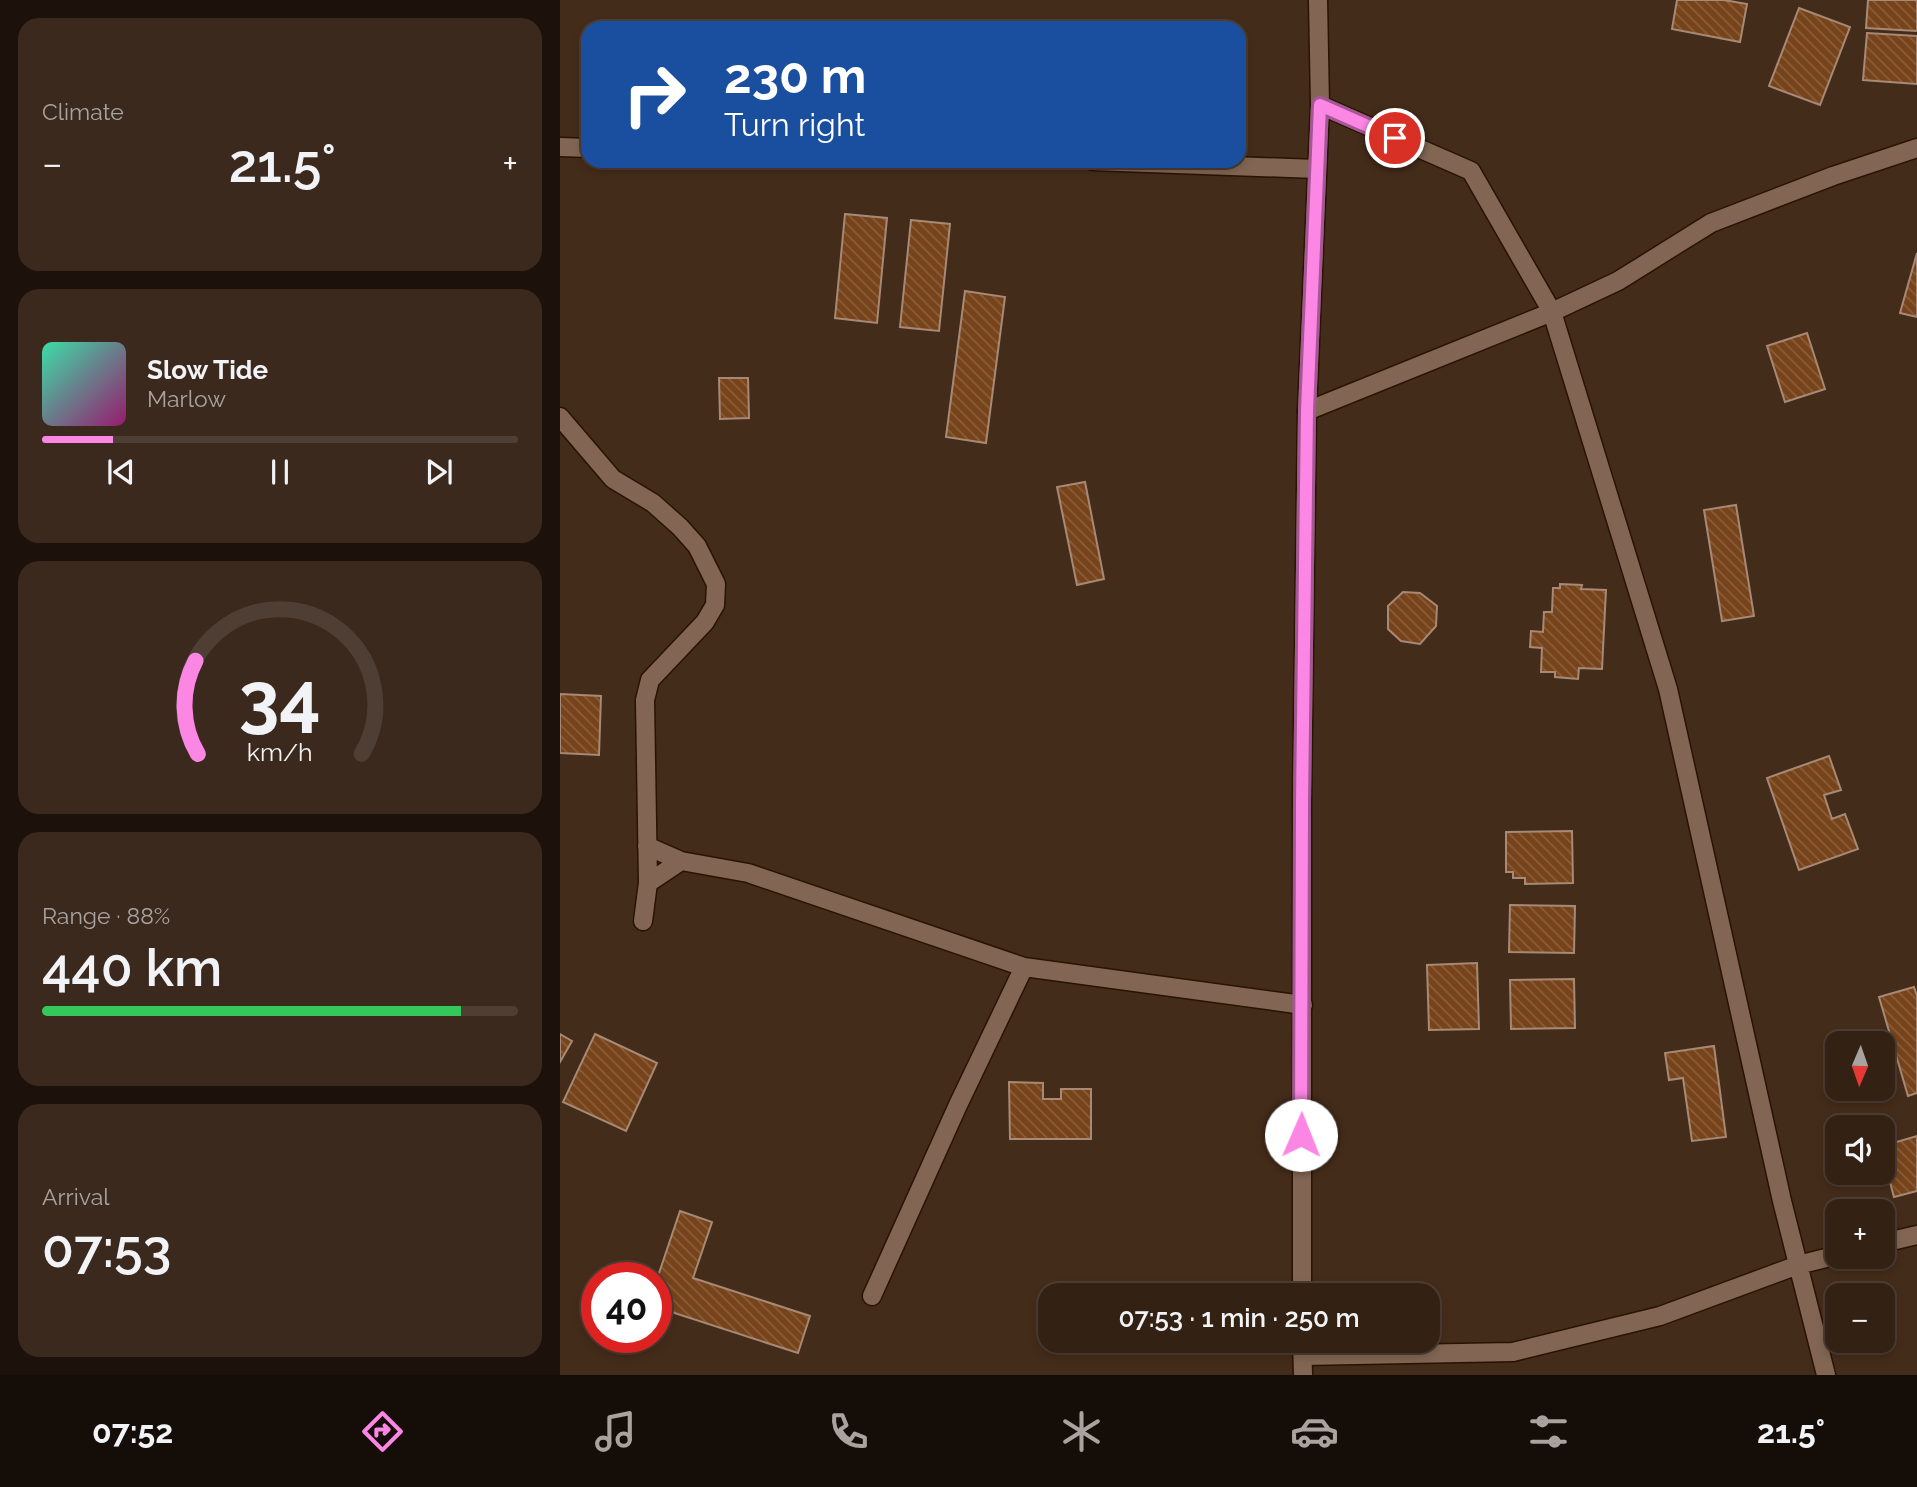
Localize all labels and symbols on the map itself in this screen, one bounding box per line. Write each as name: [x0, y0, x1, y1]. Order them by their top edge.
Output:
pin: [1365, 108, 1425, 168]
north arrow: [1825, 1031, 1895, 1101]
position arrow: [1264, 1098, 1338, 1172]
speed limit sign: 40: [581, 1262, 672, 1353]

